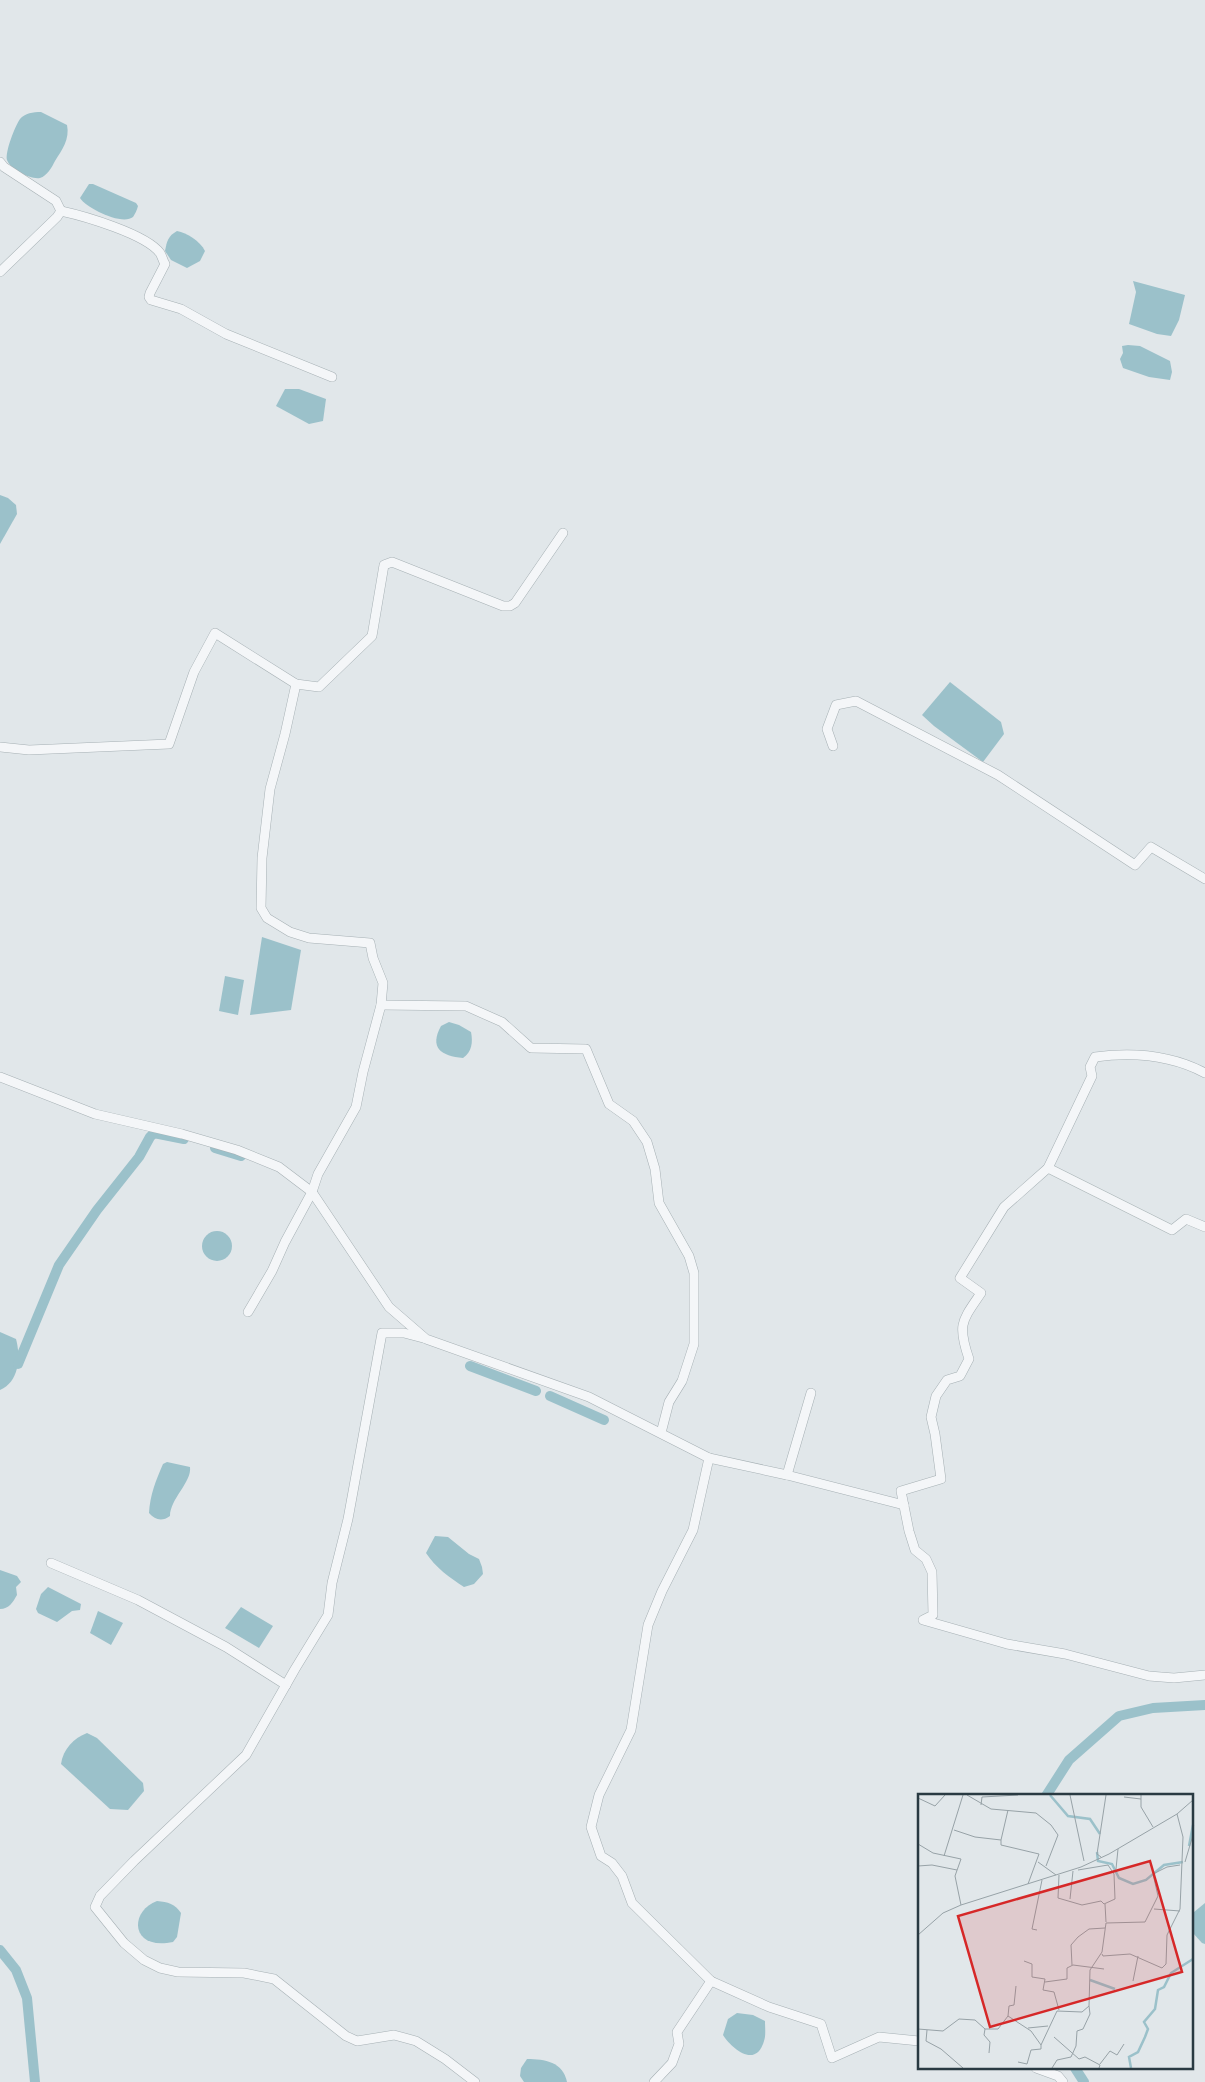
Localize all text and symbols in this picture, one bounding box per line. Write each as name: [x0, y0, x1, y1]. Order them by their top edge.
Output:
inset map: [918, 1794, 1192, 2070]

